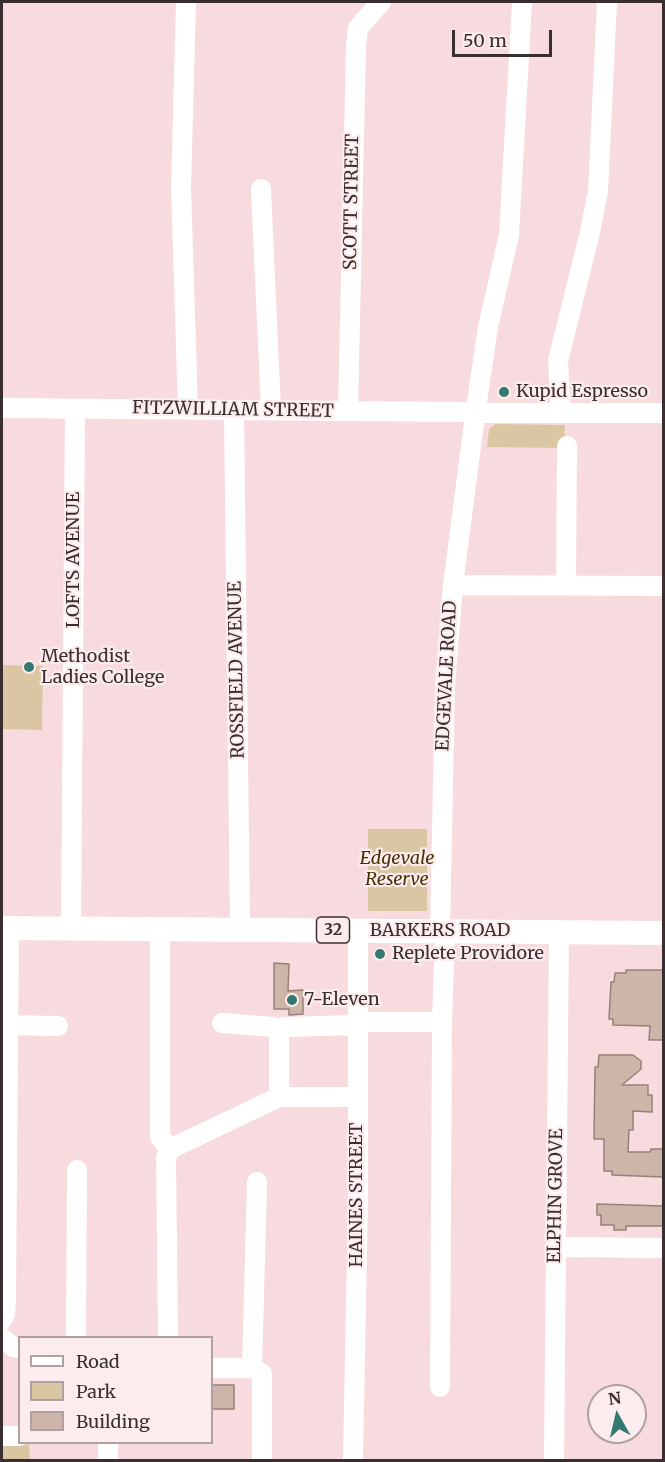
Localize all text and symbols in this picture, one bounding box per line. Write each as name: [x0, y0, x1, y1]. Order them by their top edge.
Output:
scale bar: [455, 18, 556, 56]
text: 50 m: [463, 29, 507, 52]
street label: SCOTT STREET: [340, 134, 364, 270]
place label: Kupid Espresso: [516, 381, 648, 403]
marker: Kupid Espresso: [497, 385, 511, 399]
street label: FITZWILLIAM STREET: [132, 397, 334, 423]
street label: LOFTS AVENUE: [63, 492, 85, 628]
street label: ROSSFIELD AVENUE: [225, 581, 249, 759]
street label: EDGEVALE ROAD: [432, 600, 462, 752]
place label: Methodist Ladies College: [41, 646, 164, 688]
marker: Methodist Ladies College: [22, 660, 36, 674]
park label: Edgevale Reserve: [360, 848, 434, 890]
road number: 32: [316, 917, 350, 943]
street label: BARKERS ROAD: [370, 920, 510, 942]
place label: Replete Providore: [392, 943, 544, 965]
marker: Replete Providore: [373, 947, 387, 961]
place label: 7-Eleven: [304, 989, 380, 1011]
marker: 7-Eleven: [285, 993, 299, 1007]
street label: HAINES STREET: [346, 1122, 368, 1268]
street label: ELPHIN GROVE: [544, 1128, 568, 1264]
legend: [18, 1336, 213, 1444]
text: Road: [76, 1350, 120, 1373]
text: Park: [76, 1380, 116, 1403]
north arrow: [587, 1384, 647, 1444]
text: N: [607, 1387, 622, 1409]
text: Building: [76, 1410, 150, 1433]

